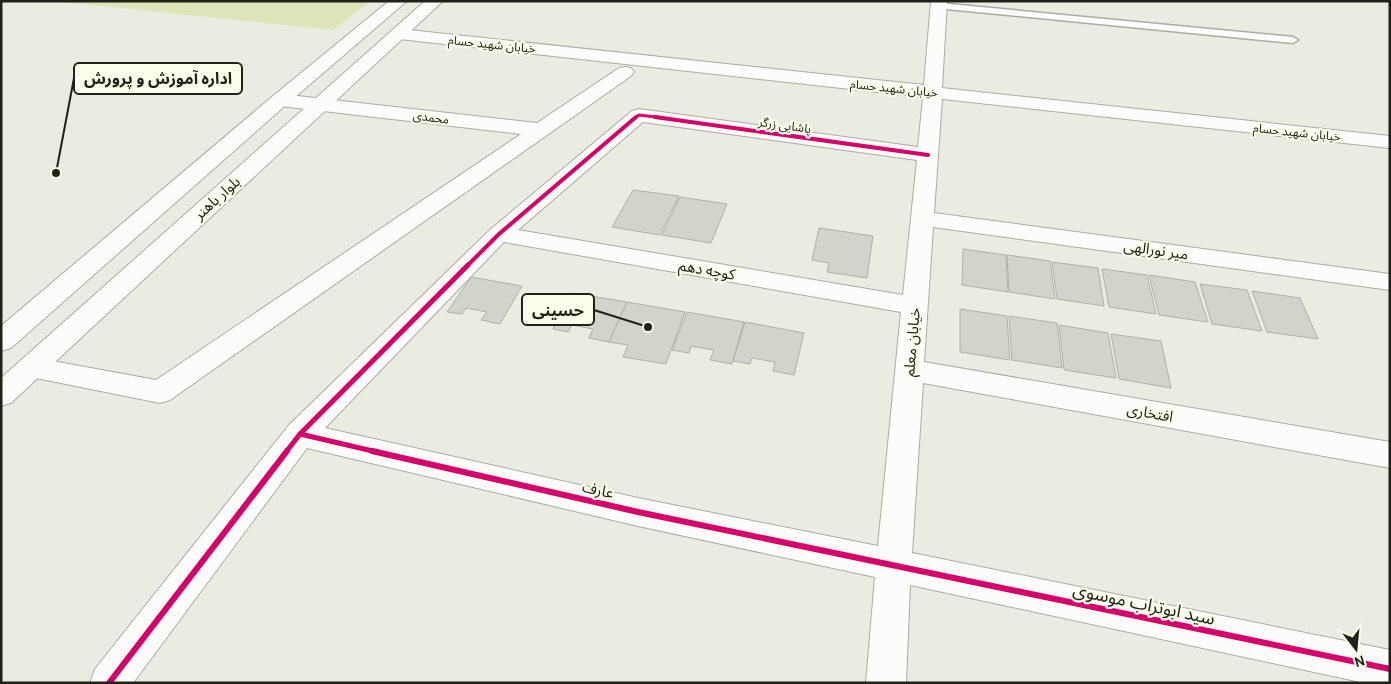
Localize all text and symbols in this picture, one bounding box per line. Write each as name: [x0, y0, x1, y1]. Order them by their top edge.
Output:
street label: خیابان شهید حسام: [447, 32, 537, 58]
callout: اداره آموزش و پرورش: [74, 63, 242, 94]
text: اداره آموزش و پرورش: [84, 69, 232, 89]
street label: خیابان شهید حسام: [849, 76, 939, 102]
street label: محمدی: [412, 107, 450, 127]
street label: پاشایی زرگر: [757, 114, 812, 137]
street label: خیابان شهید حسام: [1252, 120, 1342, 146]
street label: بلوار باهنر: [189, 173, 244, 224]
street label: میر نورالهی: [1122, 237, 1190, 263]
street label: کوچه دهم: [677, 256, 737, 286]
callout: حسینی: [522, 294, 594, 325]
text: حسینی: [532, 301, 584, 320]
street label: خیابان معلم: [900, 306, 926, 378]
street label: افتخاری: [1125, 400, 1175, 426]
street label: عارف: [581, 478, 616, 502]
street label: سید ابوتراب موسوی: [1071, 578, 1217, 630]
north arrow: [1331, 624, 1381, 674]
text: N: [1352, 651, 1367, 672]

